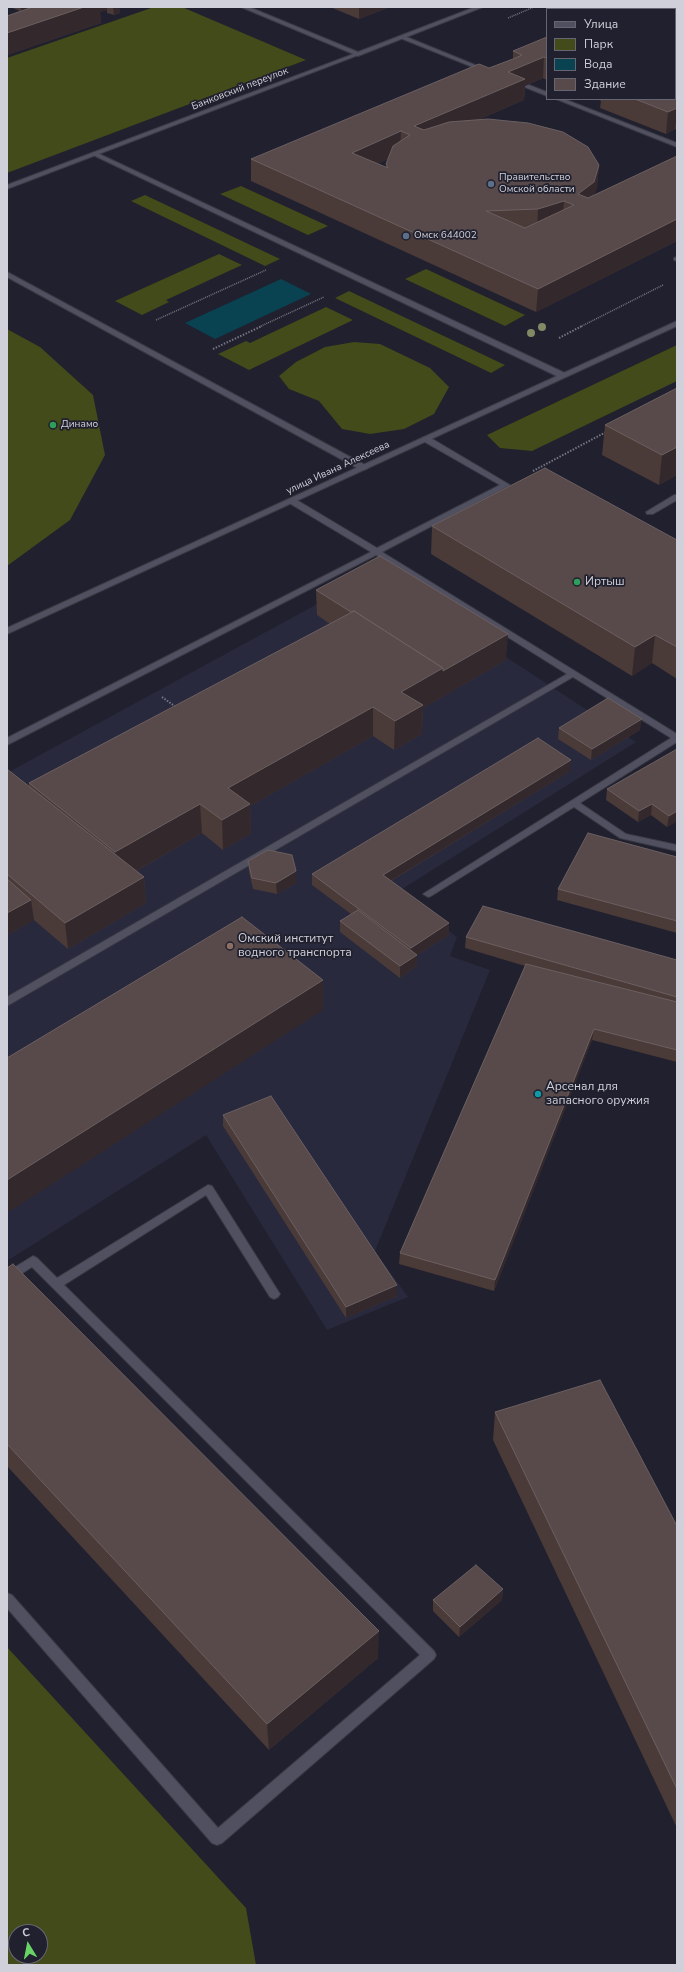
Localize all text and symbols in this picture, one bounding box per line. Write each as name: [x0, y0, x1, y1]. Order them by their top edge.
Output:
legend: [546, 8, 676, 100]
text: Улица: [584, 16, 618, 32]
text: Парк: [584, 36, 613, 52]
text: Вода: [584, 56, 612, 72]
street label: Банковский переулок: [190, 65, 290, 113]
text: Здание: [584, 76, 626, 92]
place label: Правительство Омской области: [499, 172, 575, 196]
marker: Правительство Омской области: [486, 179, 496, 189]
place label: Омск 644002: [414, 230, 477, 242]
marker: Омск 644002: [401, 231, 411, 241]
place label: Динамо: [61, 419, 98, 431]
marker: Динамо: [48, 420, 58, 430]
street label: улица Ивана Алексеева: [284, 439, 392, 497]
place label: Иртыш: [585, 575, 625, 589]
marker: Иртыш: [572, 577, 582, 587]
place label: Омский институт водного транспорта: [238, 932, 352, 960]
marker: Омский институт водного транспорта: [225, 941, 235, 951]
place label: Арсенал для запасного оружия: [546, 1080, 650, 1108]
marker: Арсенал для запасного оружия: [533, 1089, 543, 1099]
north arrow: [8, 1924, 48, 1964]
text: С: [21, 1925, 31, 1941]

